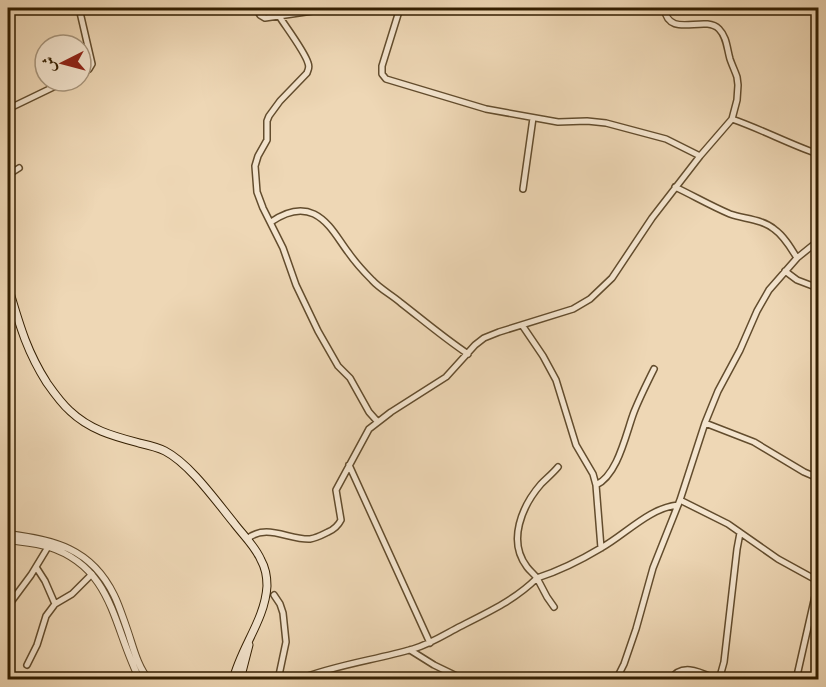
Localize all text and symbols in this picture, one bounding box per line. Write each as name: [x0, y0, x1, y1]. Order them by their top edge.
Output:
north arrow: [33, 33, 93, 93]
text: ش: [37, 55, 61, 74]

